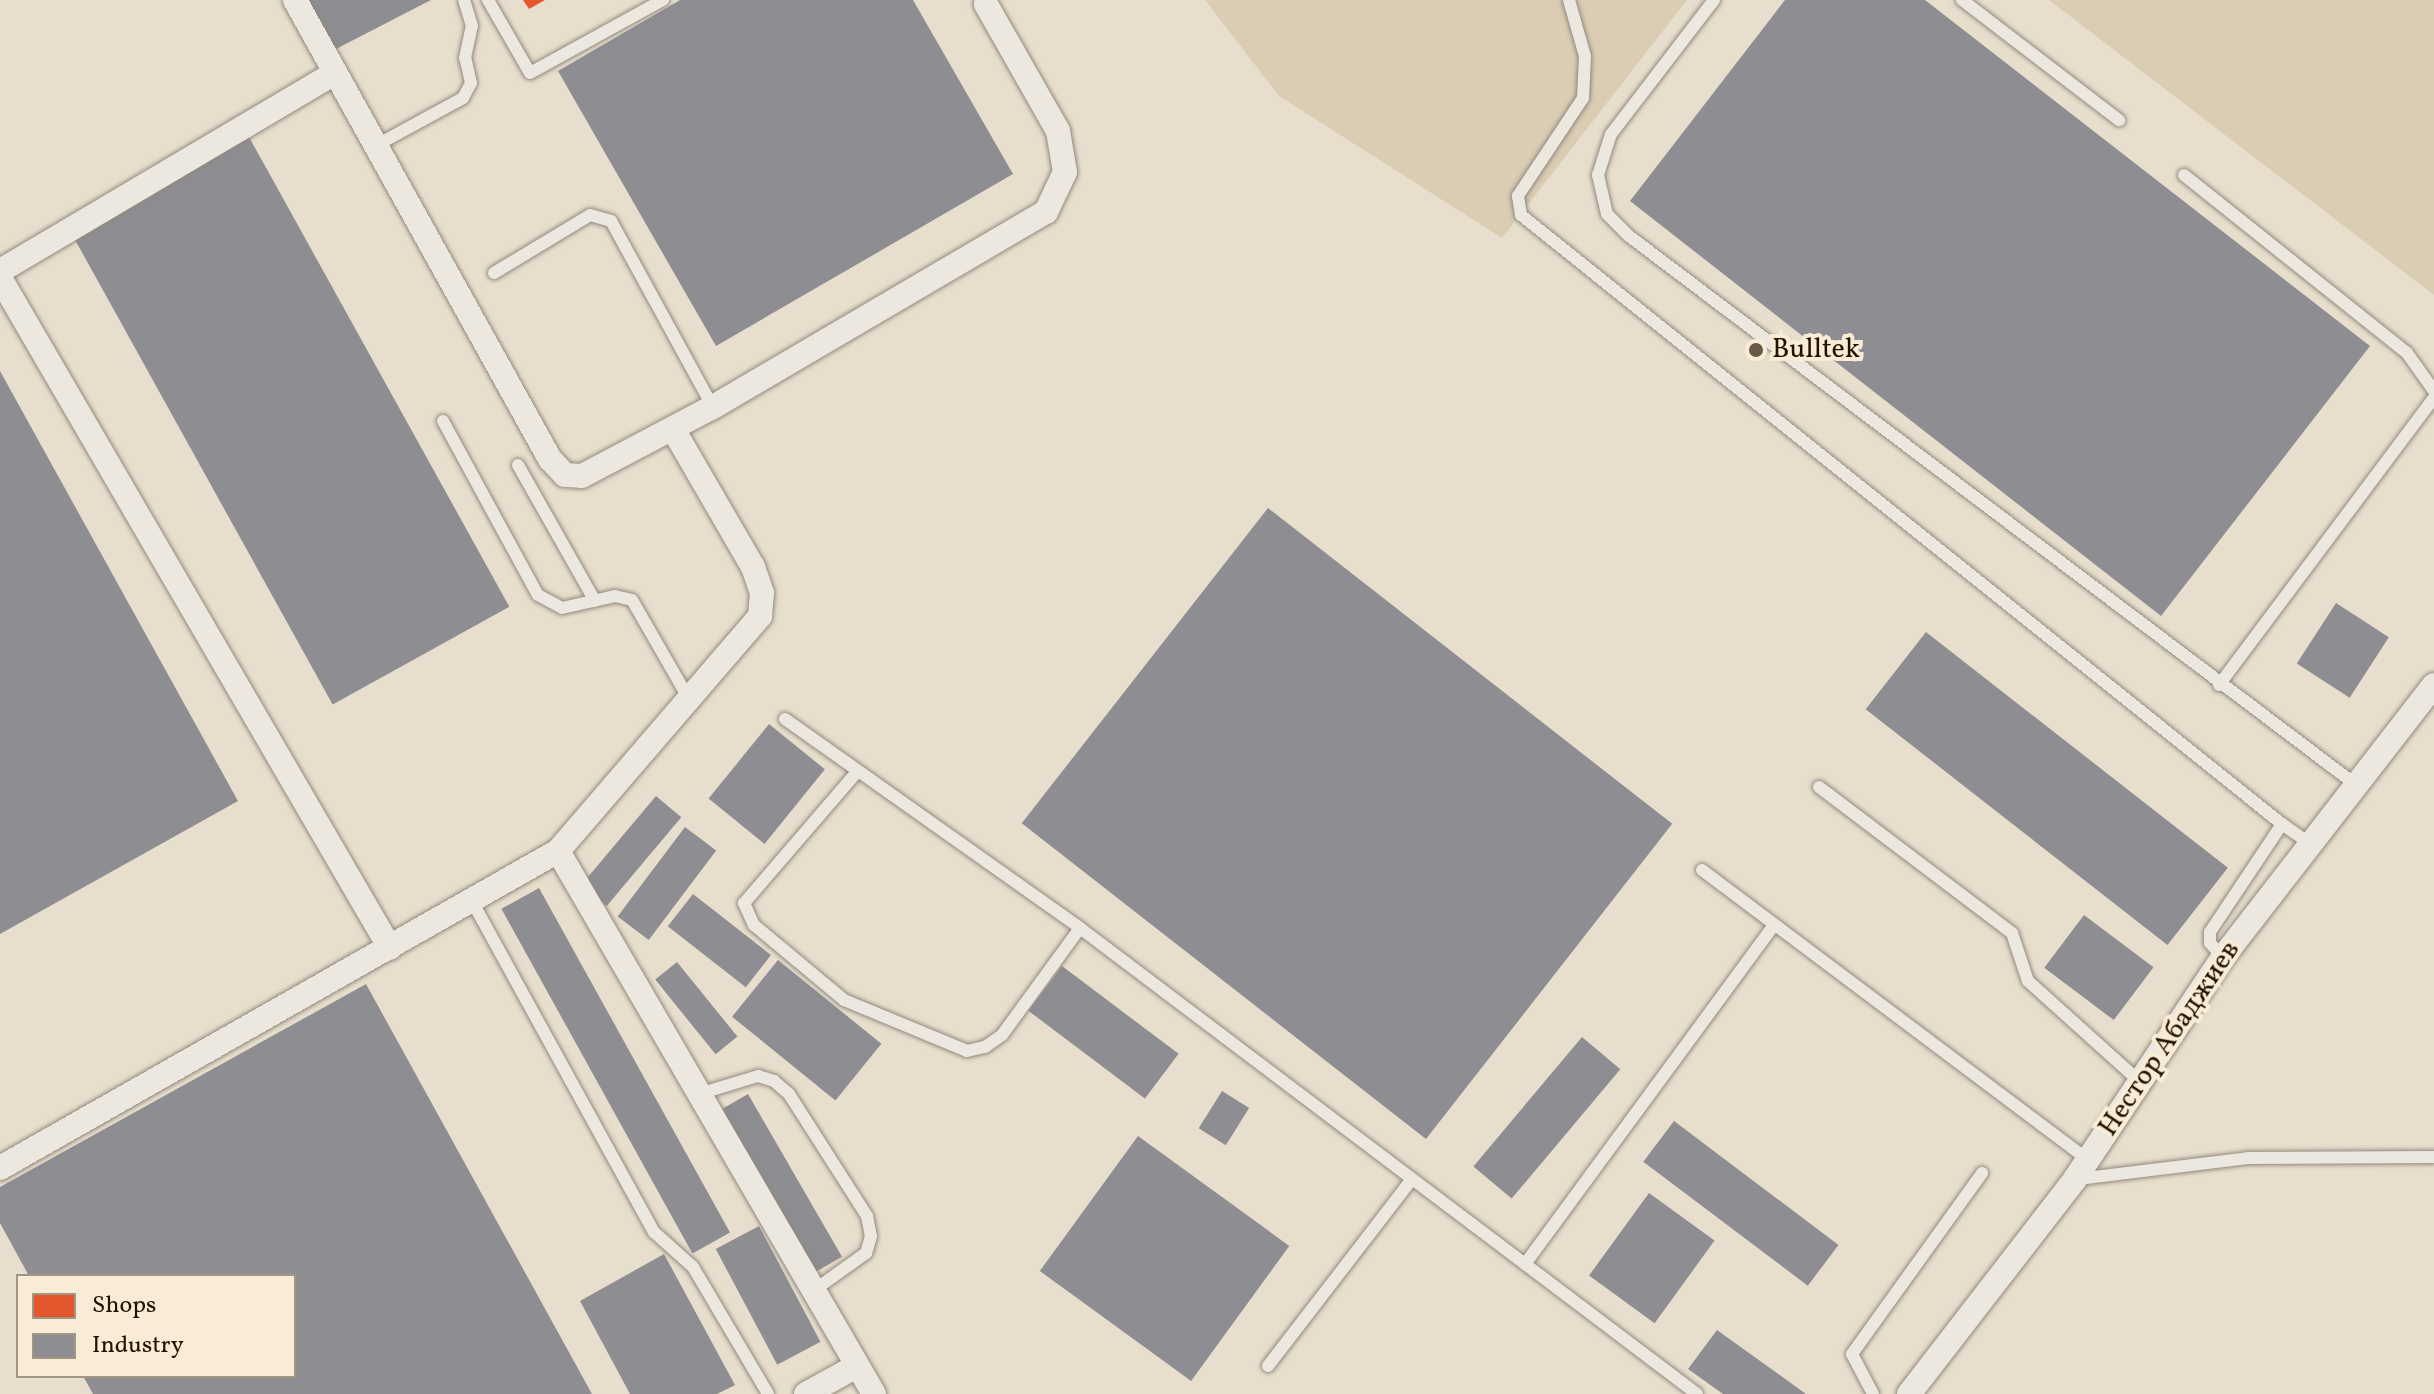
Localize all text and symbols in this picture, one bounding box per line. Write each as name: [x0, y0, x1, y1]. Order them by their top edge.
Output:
place label: Bulltek: [1772, 333, 1860, 367]
marker: Bulltek: [1747, 341, 1765, 359]
street label: Нестор Абаджиев: [2092, 935, 2248, 1143]
legend: [16, 1274, 296, 1378]
text: Shops: [92, 1289, 156, 1323]
text: Industry: [92, 1329, 184, 1363]

